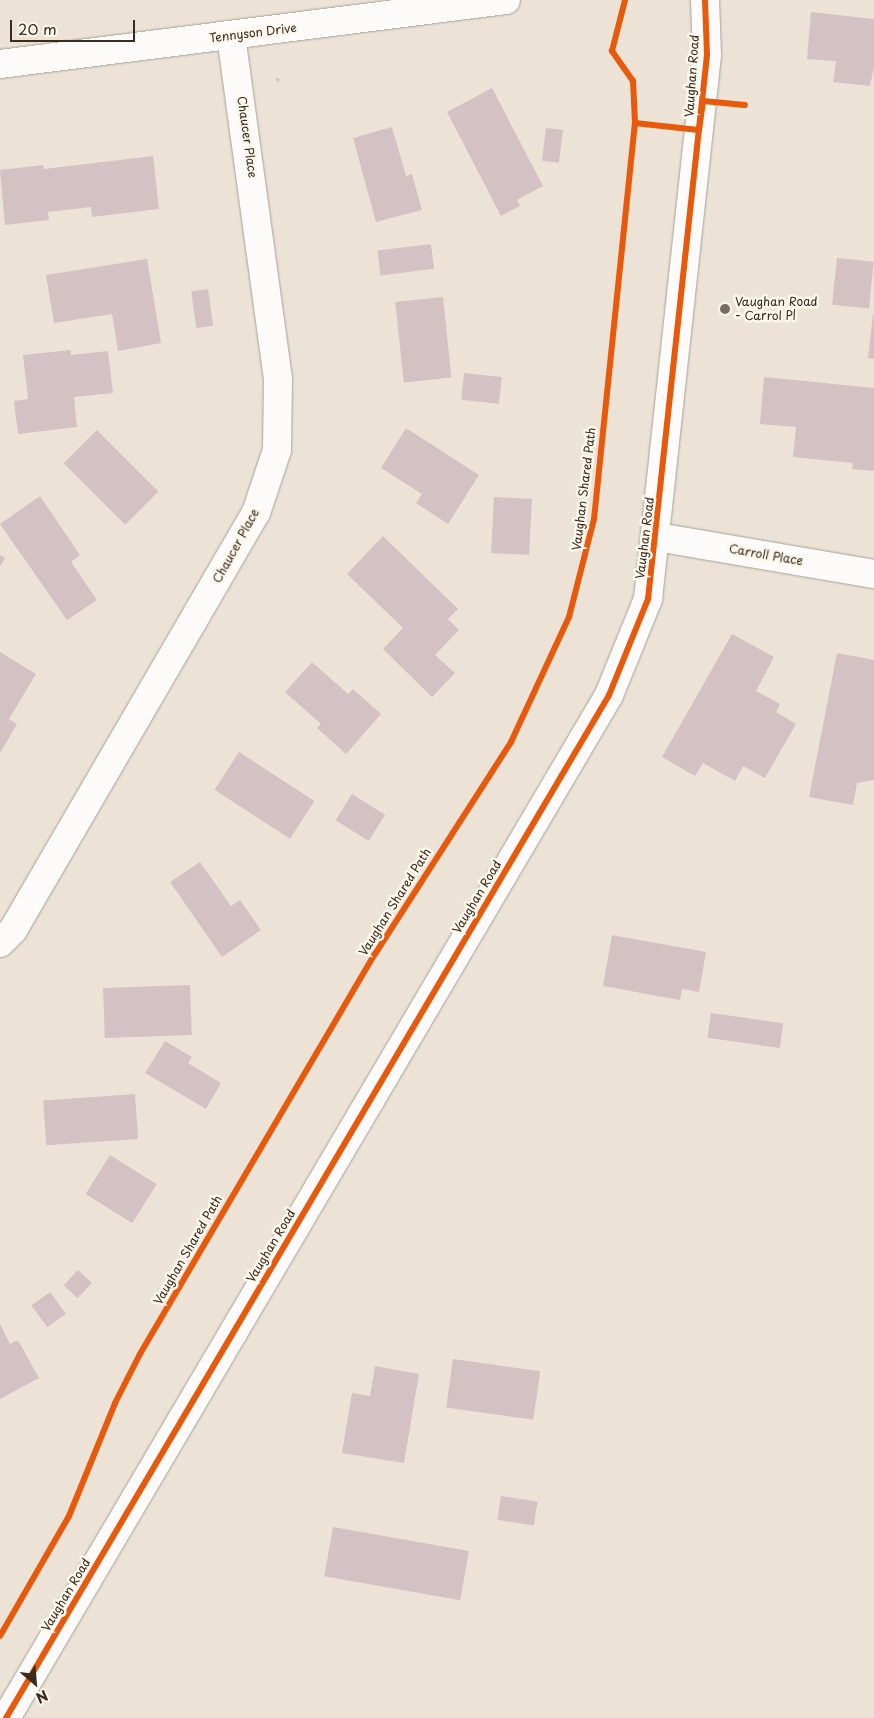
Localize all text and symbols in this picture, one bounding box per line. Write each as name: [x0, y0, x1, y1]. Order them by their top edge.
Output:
scale bar: [12, 10, 138, 42]
text: 20 m: [18, 17, 57, 40]
street label: Tennyson Drive: [209, 20, 297, 46]
street label: Vaughan Road: [682, 34, 702, 118]
street label: Chaucer Place: [234, 95, 260, 179]
place label: Vaughan Road - Carrol Pl: [735, 295, 818, 323]
marker: Vaughan Road - Carrol Pl: [719, 303, 731, 315]
street label: Vaughan Shared Path: [569, 426, 599, 552]
street label: Vaughan Road: [633, 496, 657, 580]
street label: Chaucer Place: [210, 506, 262, 586]
street label: Carroll Place: [728, 541, 804, 569]
street label: Vaughan Shared Path: [356, 845, 434, 959]
street label: Vaughan Road: [450, 858, 504, 936]
street label: Vaughan Shared Path: [151, 1192, 225, 1308]
street label: Vaughan Road: [244, 1207, 298, 1285]
street label: Vaughan Road: [39, 1556, 93, 1634]
north arrow: [10, 1658, 60, 1708]
text: N: [32, 1685, 52, 1709]

